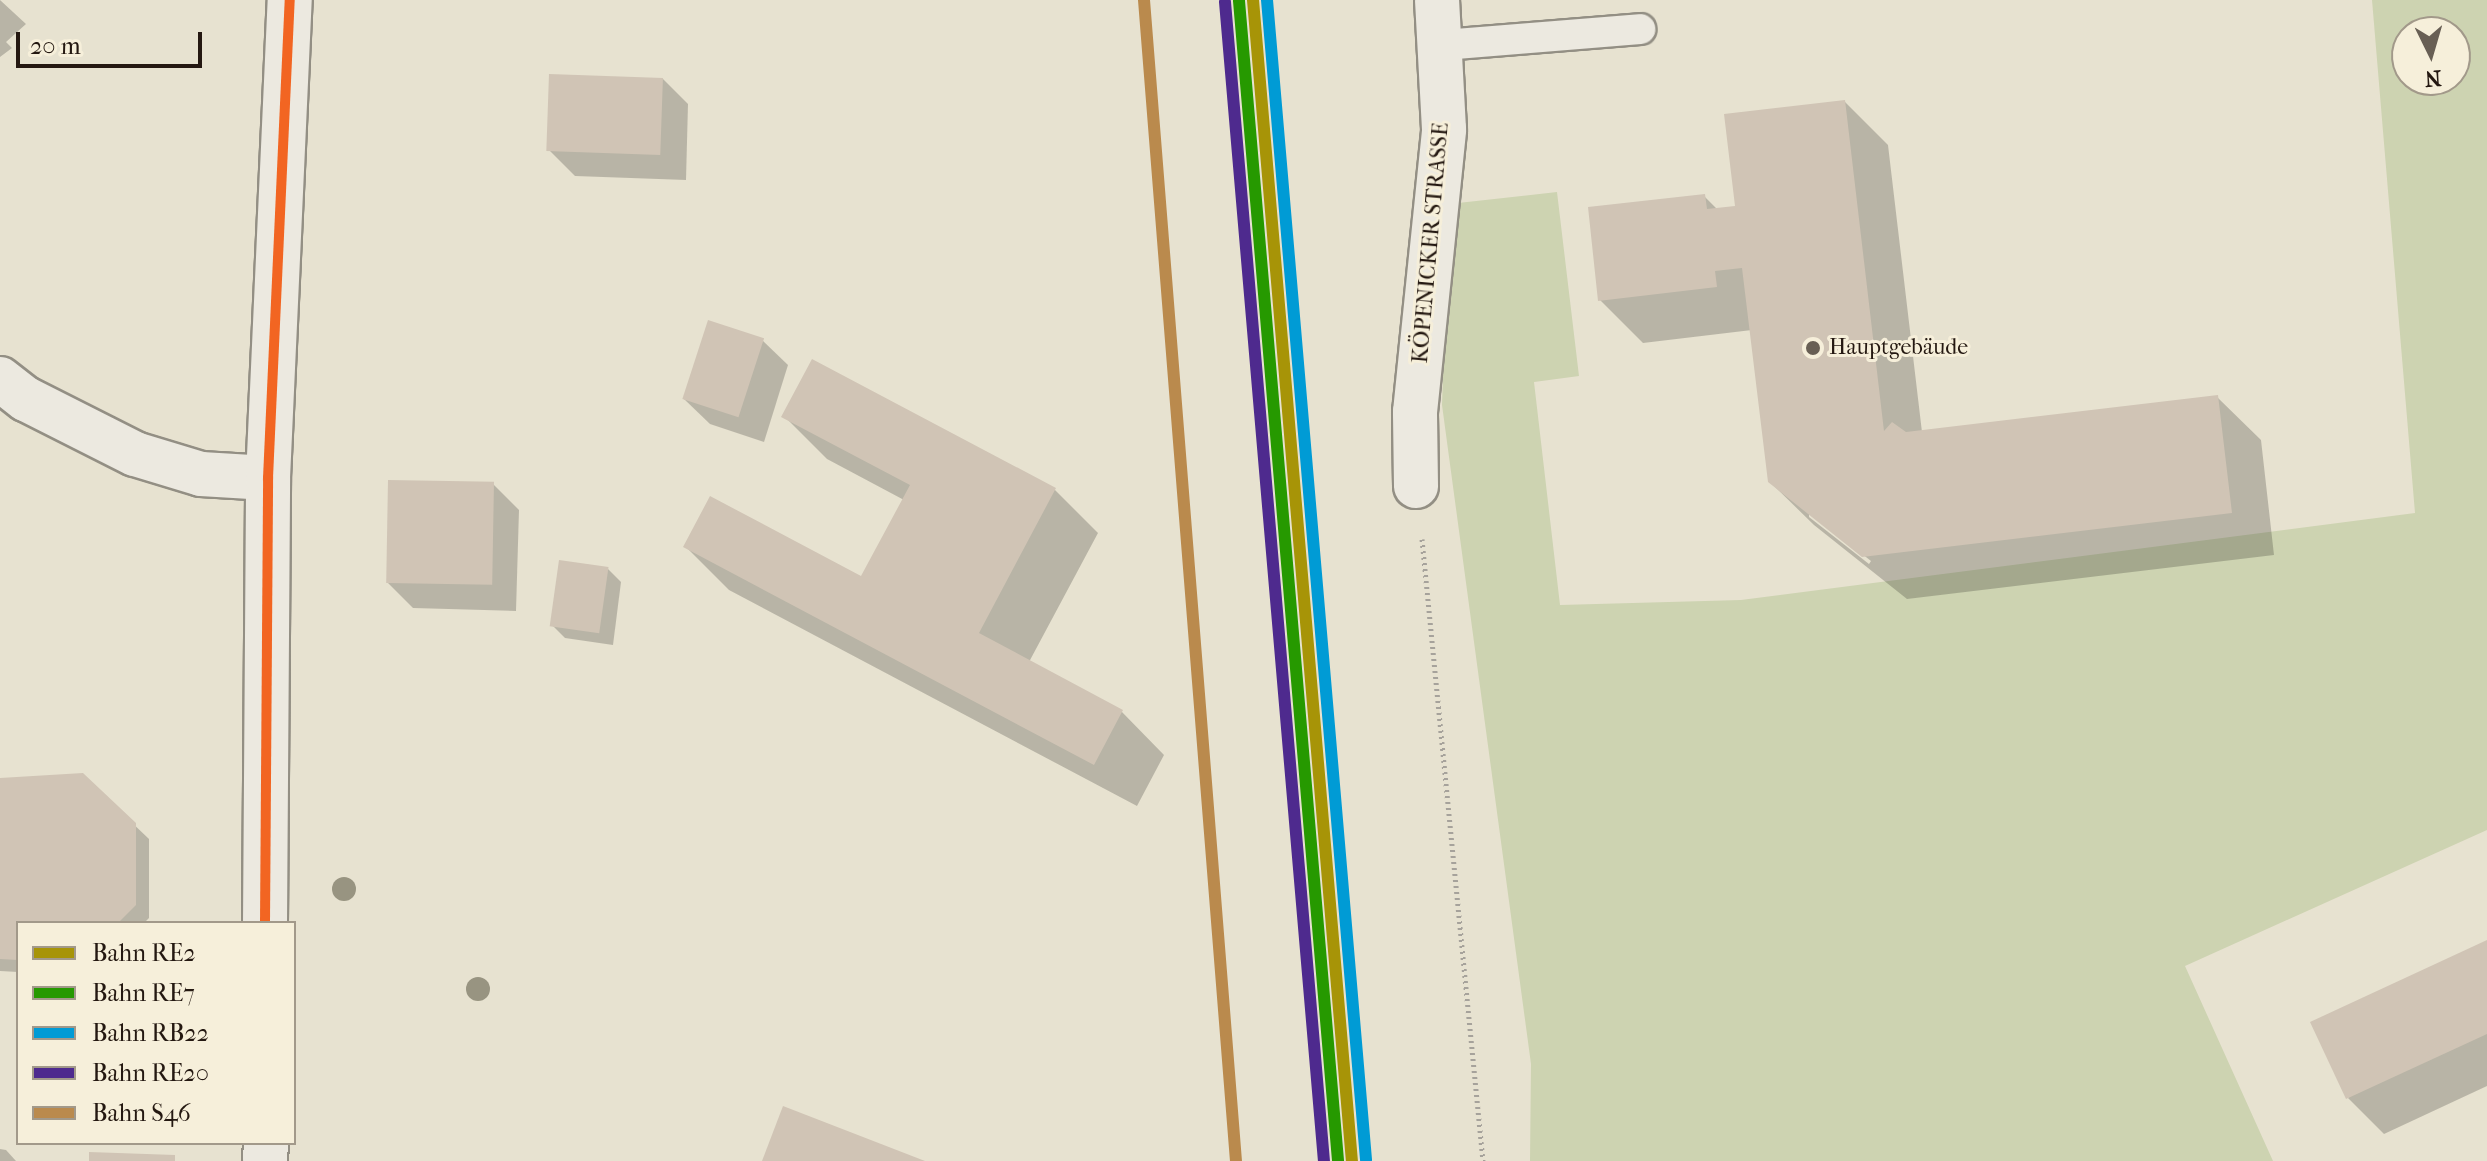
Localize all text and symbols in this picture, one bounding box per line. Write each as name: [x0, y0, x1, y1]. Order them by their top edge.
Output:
scale bar: [20, 16, 206, 66]
north arrow: [2391, 16, 2471, 96]
text: 20 m: [30, 32, 81, 60]
text: N: [2423, 64, 2442, 92]
street label: KÖPENICKER STRASSE: [1407, 122, 1455, 364]
place label: Hauptgebäude: [1829, 335, 1968, 361]
marker: Hauptgebäude: [1804, 339, 1822, 357]
legend: [16, 921, 296, 1145]
text: Bahn RE2: [92, 939, 196, 967]
text: Bahn RE7: [92, 979, 195, 1007]
text: Bahn RB22: [92, 1019, 209, 1047]
text: Bahn RE20: [92, 1059, 209, 1087]
text: Bahn S46: [92, 1099, 191, 1127]

